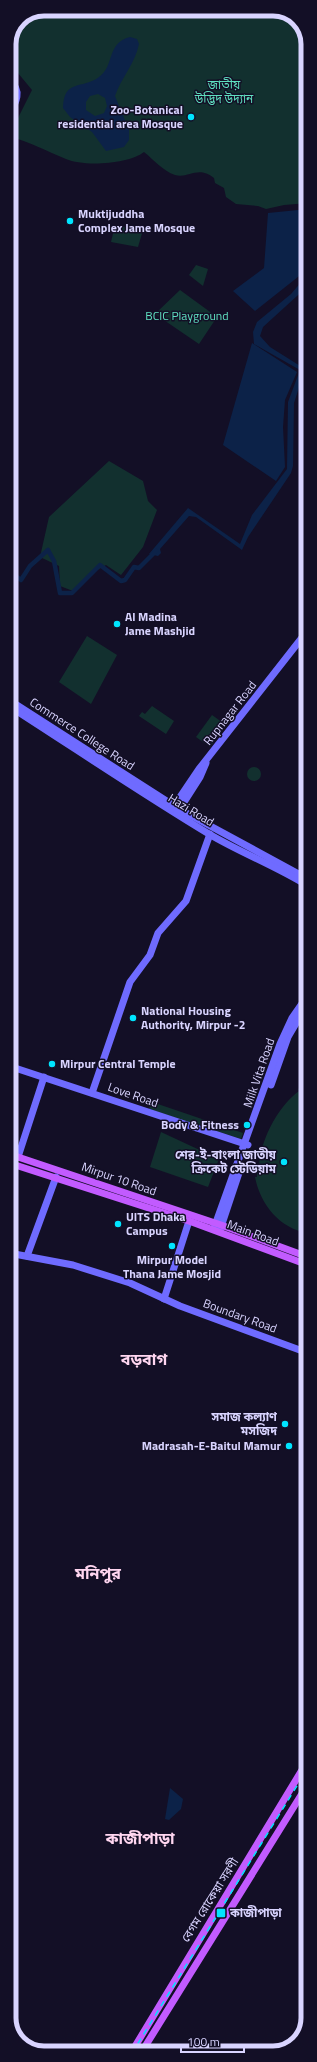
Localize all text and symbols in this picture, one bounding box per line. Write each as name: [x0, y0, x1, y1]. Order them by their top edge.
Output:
park label: জাতীয় উদ্ভিদ উদ্যান: [194, 75, 254, 108]
place label: Zoo-Botanical residential area Mosque: [58, 100, 183, 133]
marker: Zoo-Botanical residential area Mosque: [186, 112, 196, 122]
place label: Muktijuddha Complex Jame Mosque: [78, 204, 195, 237]
marker: Muktijuddha Complex Jame Mosque: [65, 216, 75, 226]
park label: BCIC Playground: [145, 306, 229, 325]
place label: Al Madina Jame Mashjid: [125, 607, 195, 640]
marker: Al Madina Jame Mashjid: [112, 619, 122, 629]
street label: Rupnagar Road: [198, 676, 261, 749]
street label: Commerce College Road: [26, 692, 139, 775]
street label: Hazi Road: [165, 788, 218, 831]
place label: National Housing Authority, Mirpur -2: [141, 1001, 245, 1034]
marker: National Housing Authority, Mirpur -2: [128, 1013, 138, 1023]
street label: Milk Vita Road: [238, 1036, 279, 1110]
place label: Mirpur Central Temple: [60, 1054, 176, 1073]
marker: Mirpur Central Temple: [47, 1059, 57, 1069]
street label: Love Road: [105, 1077, 161, 1112]
place label: Body & Fitness: [161, 1115, 239, 1134]
marker: Body & Fitness: [242, 1120, 252, 1130]
place label: শের-ই-বাংলা জাতীয় ক্রিকেট স্টেডিয়াম: [175, 1145, 277, 1178]
street label: Mirpur 10 Road: [79, 1157, 159, 1200]
marker: শের-ই-বাংলা জাতীয় ক্রিকেট স্টেডিয়াম: [279, 1157, 289, 1167]
place label: UITS Dhaka Campus: [126, 1207, 186, 1240]
street label: Main Road: [225, 1214, 282, 1251]
marker: UITS Dhaka Campus: [113, 1219, 123, 1229]
marker: Mirpur Model Thana Jame Mosjid: [167, 1241, 177, 1251]
place label: Mirpur Model Thana Jame Mosjid: [123, 1250, 221, 1283]
street label: Boundary Road: [201, 1293, 280, 1338]
district label: বড়বাগ: [120, 1347, 168, 1371]
place label: সমাজ কল্যাণ মসজিদ: [210, 1407, 277, 1440]
marker: সমাজ কল্যাণ মসজিদ: [280, 1419, 290, 1429]
place label: Madrasah-E-Baitul Mamur: [142, 1436, 282, 1455]
marker: Madrasah-E-Baitul Mamur: [284, 1441, 294, 1451]
district label: মনিপুর: [74, 1561, 121, 1585]
district label: কাজীপাড়া: [105, 1826, 175, 1850]
street label: বেগম রোকেয়া সরণী: [176, 1853, 244, 1946]
place label: কাজীপাড়া: [229, 1903, 282, 1922]
marker: কাজীপাড়া: [215, 1907, 227, 1919]
scale bar: [181, 2028, 244, 2054]
text: 100 m: [187, 2032, 220, 2051]

